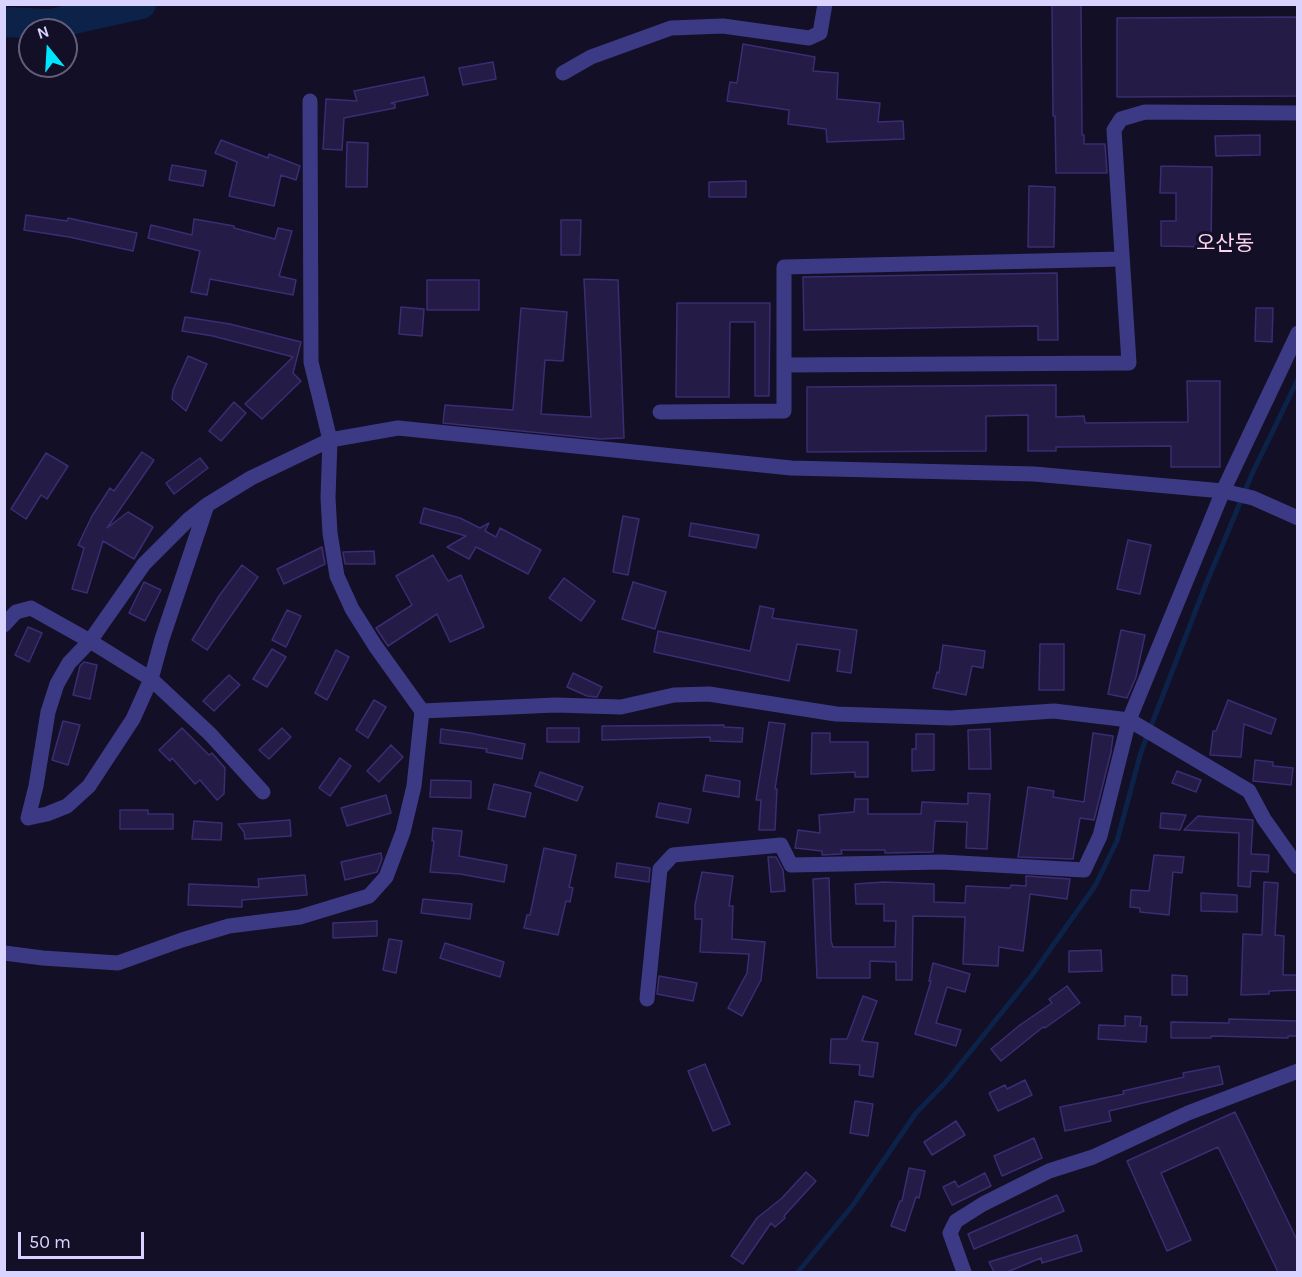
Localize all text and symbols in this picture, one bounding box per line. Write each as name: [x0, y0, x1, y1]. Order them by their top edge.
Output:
north arrow: [18, 18, 78, 78]
text: N: [34, 22, 51, 43]
district label: 오산동: [1196, 231, 1254, 257]
scale bar: [21, 1220, 147, 1258]
text: 50 m: [29, 1231, 71, 1253]

